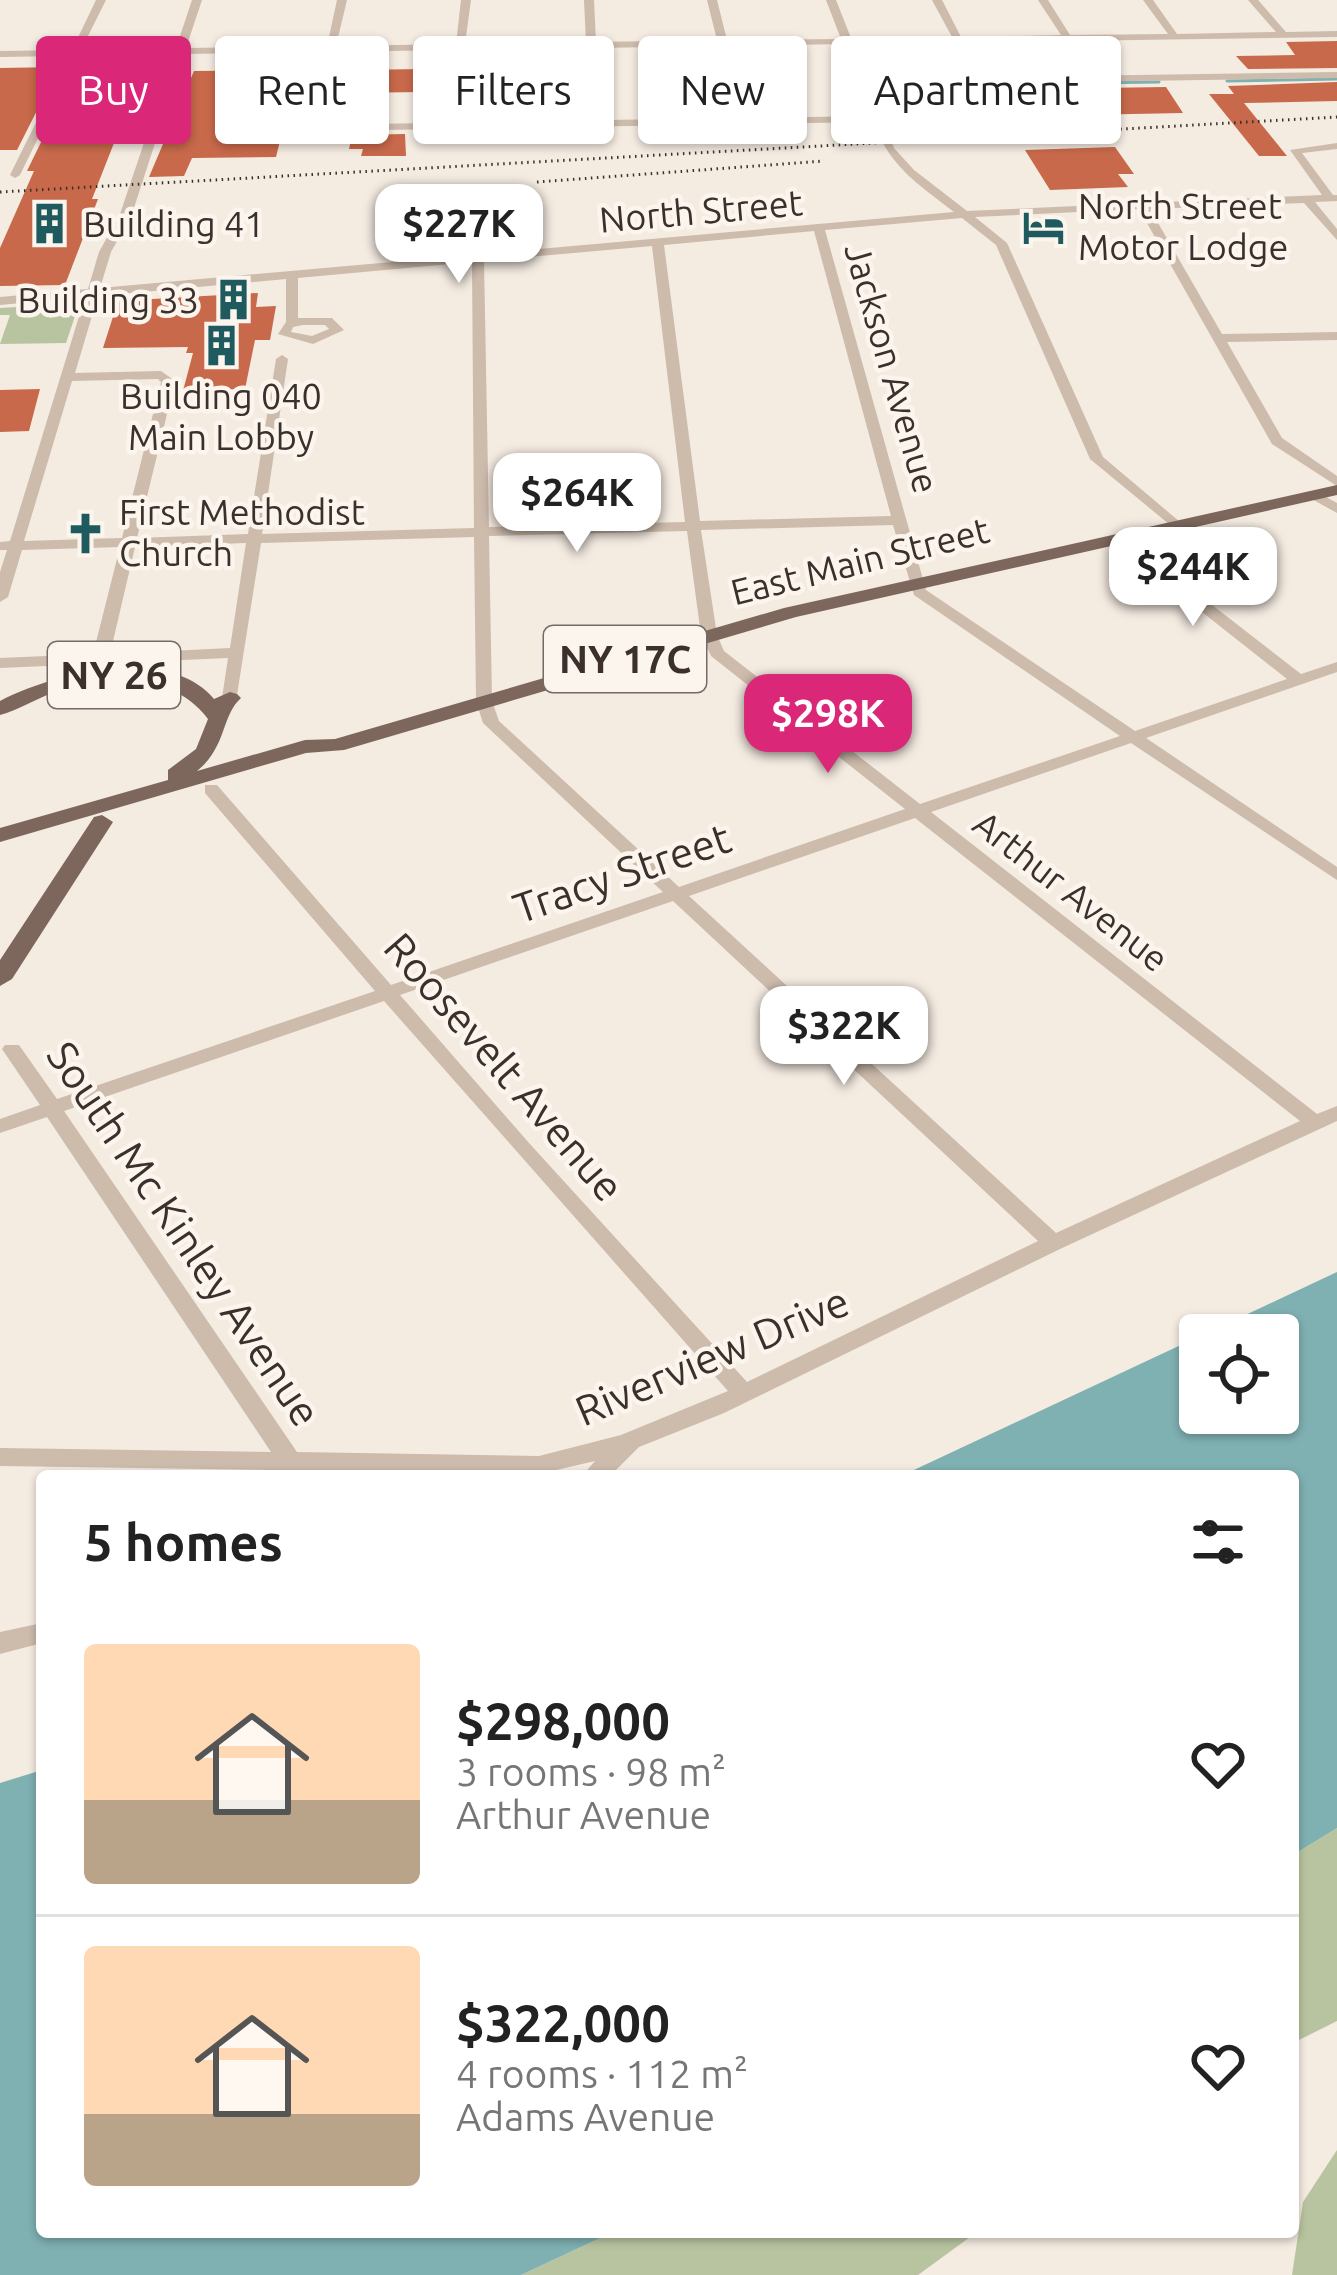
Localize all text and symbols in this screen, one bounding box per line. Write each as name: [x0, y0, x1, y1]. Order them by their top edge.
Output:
chip: Buy: [36, 36, 191, 144]
chip: Rent: [215, 36, 389, 144]
chip: Filters: [413, 36, 614, 144]
chip: New: [638, 36, 807, 144]
chip: Apartment: [831, 36, 1121, 144]
street label: North Street: [598, 181, 804, 240]
pin: $227K: [375, 184, 543, 286]
place label: North Street Motor Lodge: [1078, 185, 1288, 267]
building icon: Building 41: [26, 201, 72, 247]
text: $227K: [402, 201, 516, 244]
place label: Building 41: [83, 203, 265, 244]
hotel icon: North Street Motor Lodge: [1021, 204, 1067, 250]
street label: Jackson Avenue: [837, 238, 948, 497]
building icon: Building 33: [210, 277, 256, 323]
place label: Building 33: [17, 279, 199, 320]
building icon: Building 040 Main Lobby: [198, 323, 244, 369]
place label: Building 040 Main Lobby: [120, 375, 322, 457]
pin: $264K: [493, 453, 661, 555]
text: $264K: [520, 470, 634, 513]
place label: First Methodist Church: [119, 491, 365, 573]
street label: East Main Street: [727, 509, 993, 612]
church icon: First Methodist Church: [62, 510, 108, 556]
pin: $244K: [1109, 527, 1277, 629]
text: $244K: [1136, 544, 1250, 587]
road number: NY 17C: [544, 626, 706, 692]
road number: NY 26: [48, 642, 180, 708]
pin: $298K: [744, 674, 912, 776]
text: $298K: [771, 691, 885, 734]
street label: Arthur Avenue: [966, 802, 1177, 979]
street label: Tracy Street: [507, 813, 737, 932]
street label: Roosevelt Avenue: [375, 923, 633, 1210]
pin: $322K: [760, 986, 928, 1088]
text: $322K: [787, 1003, 901, 1046]
street label: South Mc Kinley Avenue: [38, 1033, 330, 1434]
street label: Riverview Drive: [568, 1277, 855, 1434]
map controls: [1179, 1314, 1299, 1434]
button: locate: [1179, 1314, 1299, 1434]
icon: filters: [1185, 1509, 1251, 1575]
text: 5 homes: [84, 1513, 283, 1571]
icon: home: [180, 1692, 324, 1836]
text: $298,000: [456, 1692, 670, 1750]
icon: heart: [1185, 1731, 1251, 1797]
text: 3 rooms · 98 m²: [456, 1750, 726, 1793]
text: Arthur Avenue: [456, 1793, 711, 1836]
icon: home: [180, 1994, 324, 2138]
text: $322,000: [456, 1994, 670, 2052]
icon: heart: [1185, 2033, 1251, 2099]
text: 4 rooms · 112 m²: [456, 2052, 748, 2095]
text: Adams Avenue: [456, 2095, 715, 2138]

